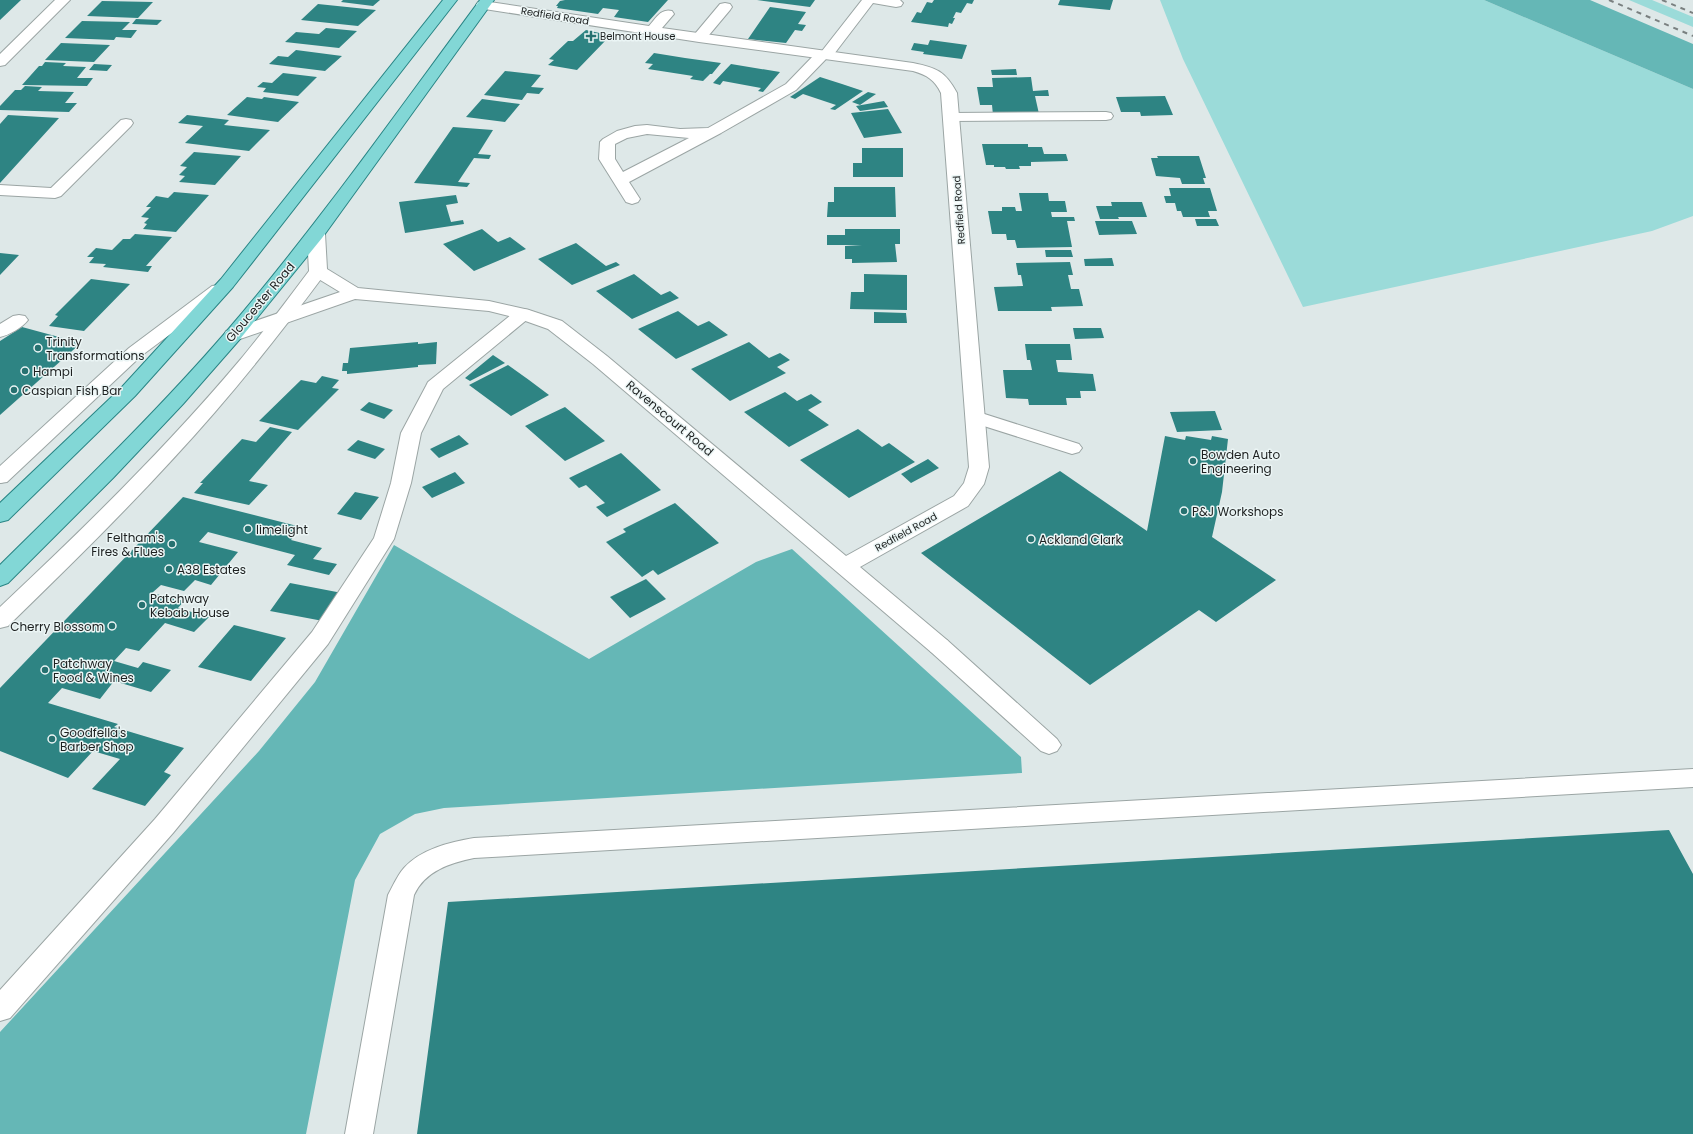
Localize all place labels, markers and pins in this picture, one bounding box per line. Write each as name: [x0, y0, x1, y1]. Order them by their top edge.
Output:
place label: Belmont House: [600, 29, 675, 44]
marker: Belmont House: [585, 30, 597, 42]
place label: Trinity Transformations: [46, 333, 145, 364]
marker: Trinity Transformations: [33, 343, 43, 353]
place label: Hampi: [33, 363, 73, 380]
marker: Hampi: [20, 366, 30, 376]
place label: Caspian Fish Bar: [22, 382, 122, 399]
marker: Caspian Fish Bar: [9, 385, 19, 395]
place label: Bowden Auto Engineering: [1201, 446, 1280, 477]
marker: Bowden Auto Engineering: [1188, 456, 1198, 466]
place label: P&J Workshops: [1192, 503, 1283, 520]
marker: P&J Workshops: [1179, 506, 1189, 516]
place label: limelight: [256, 521, 308, 538]
marker: limelight: [243, 524, 253, 534]
place label: Feltham's Fires & Flues: [91, 529, 164, 560]
place label: Ackland Clark: [1039, 531, 1122, 548]
marker: Ackland Clark: [1026, 534, 1036, 544]
marker: Feltham's Fires & Flues: [167, 539, 177, 549]
place label: A38 Estates: [177, 561, 246, 578]
marker: A38 Estates: [164, 564, 174, 574]
place label: Patchway Kebab House: [150, 590, 230, 621]
marker: Patchway Kebab House: [137, 600, 147, 610]
place label: Cherry Blossom: [10, 618, 104, 635]
marker: Cherry Blossom: [107, 621, 117, 631]
place label: Patchway Food & Wines: [53, 655, 134, 686]
marker: Patchway Food & Wines: [40, 665, 50, 675]
place label: Goodfella's Barber Shop: [60, 724, 134, 755]
marker: Goodfella's Barber Shop: [47, 734, 57, 744]

